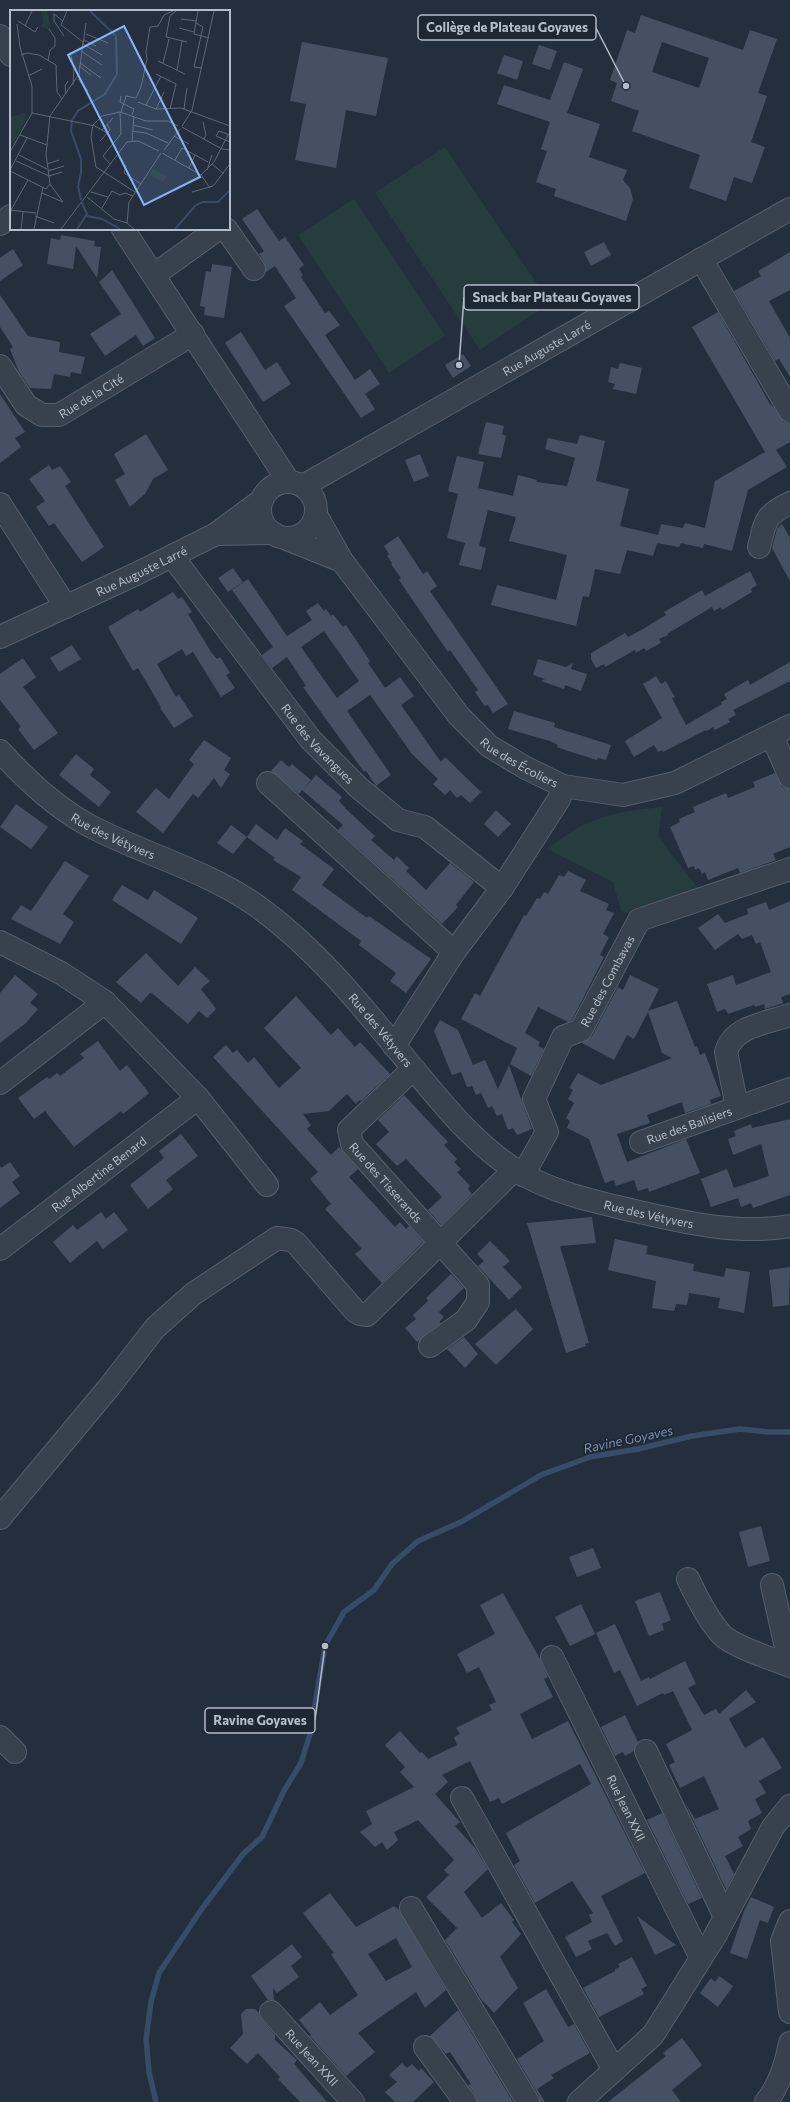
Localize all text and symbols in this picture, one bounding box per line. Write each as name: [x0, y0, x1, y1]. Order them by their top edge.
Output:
inset map: [10, 10, 230, 230]
callout: Collège de Plateau Goyaves: [418, 15, 596, 40]
text: Collège de Plateau Goyaves: [426, 19, 588, 35]
callout: Snack bar Plateau Goyaves: [464, 285, 639, 310]
text: Snack bar Plateau Goyaves: [472, 289, 632, 305]
street label: Rue Auguste Larré: [500, 317, 593, 378]
street label: Rue de la Cité: [56, 371, 126, 421]
street label: Rue Auguste Larré: [94, 543, 189, 599]
street label: Rue des Vavangues: [279, 701, 357, 786]
street label: Rue des Écoliers: [478, 735, 561, 790]
street label: Rue des Vétyvers: [69, 810, 157, 861]
street label: Rue des Combavas: [577, 933, 637, 1029]
street label: Rue des Vétyvers: [346, 990, 416, 1069]
street label: Rue des Balisiers: [645, 1103, 734, 1147]
street label: Rue Albertine Benard: [49, 1133, 149, 1214]
street label: Rue des Tisserands: [347, 1139, 426, 1225]
street label: Rue des Vétyvers: [602, 1197, 695, 1230]
water label: Ravine Goyaves: [582, 1422, 674, 1456]
callout: Ravine Goyaves: [205, 1708, 315, 1733]
text: Ravine Goyaves: [213, 1712, 307, 1728]
street label: Rue Jean XXII: [604, 1772, 649, 1843]
street label: Rue Jean XXII: [283, 2026, 341, 2088]

